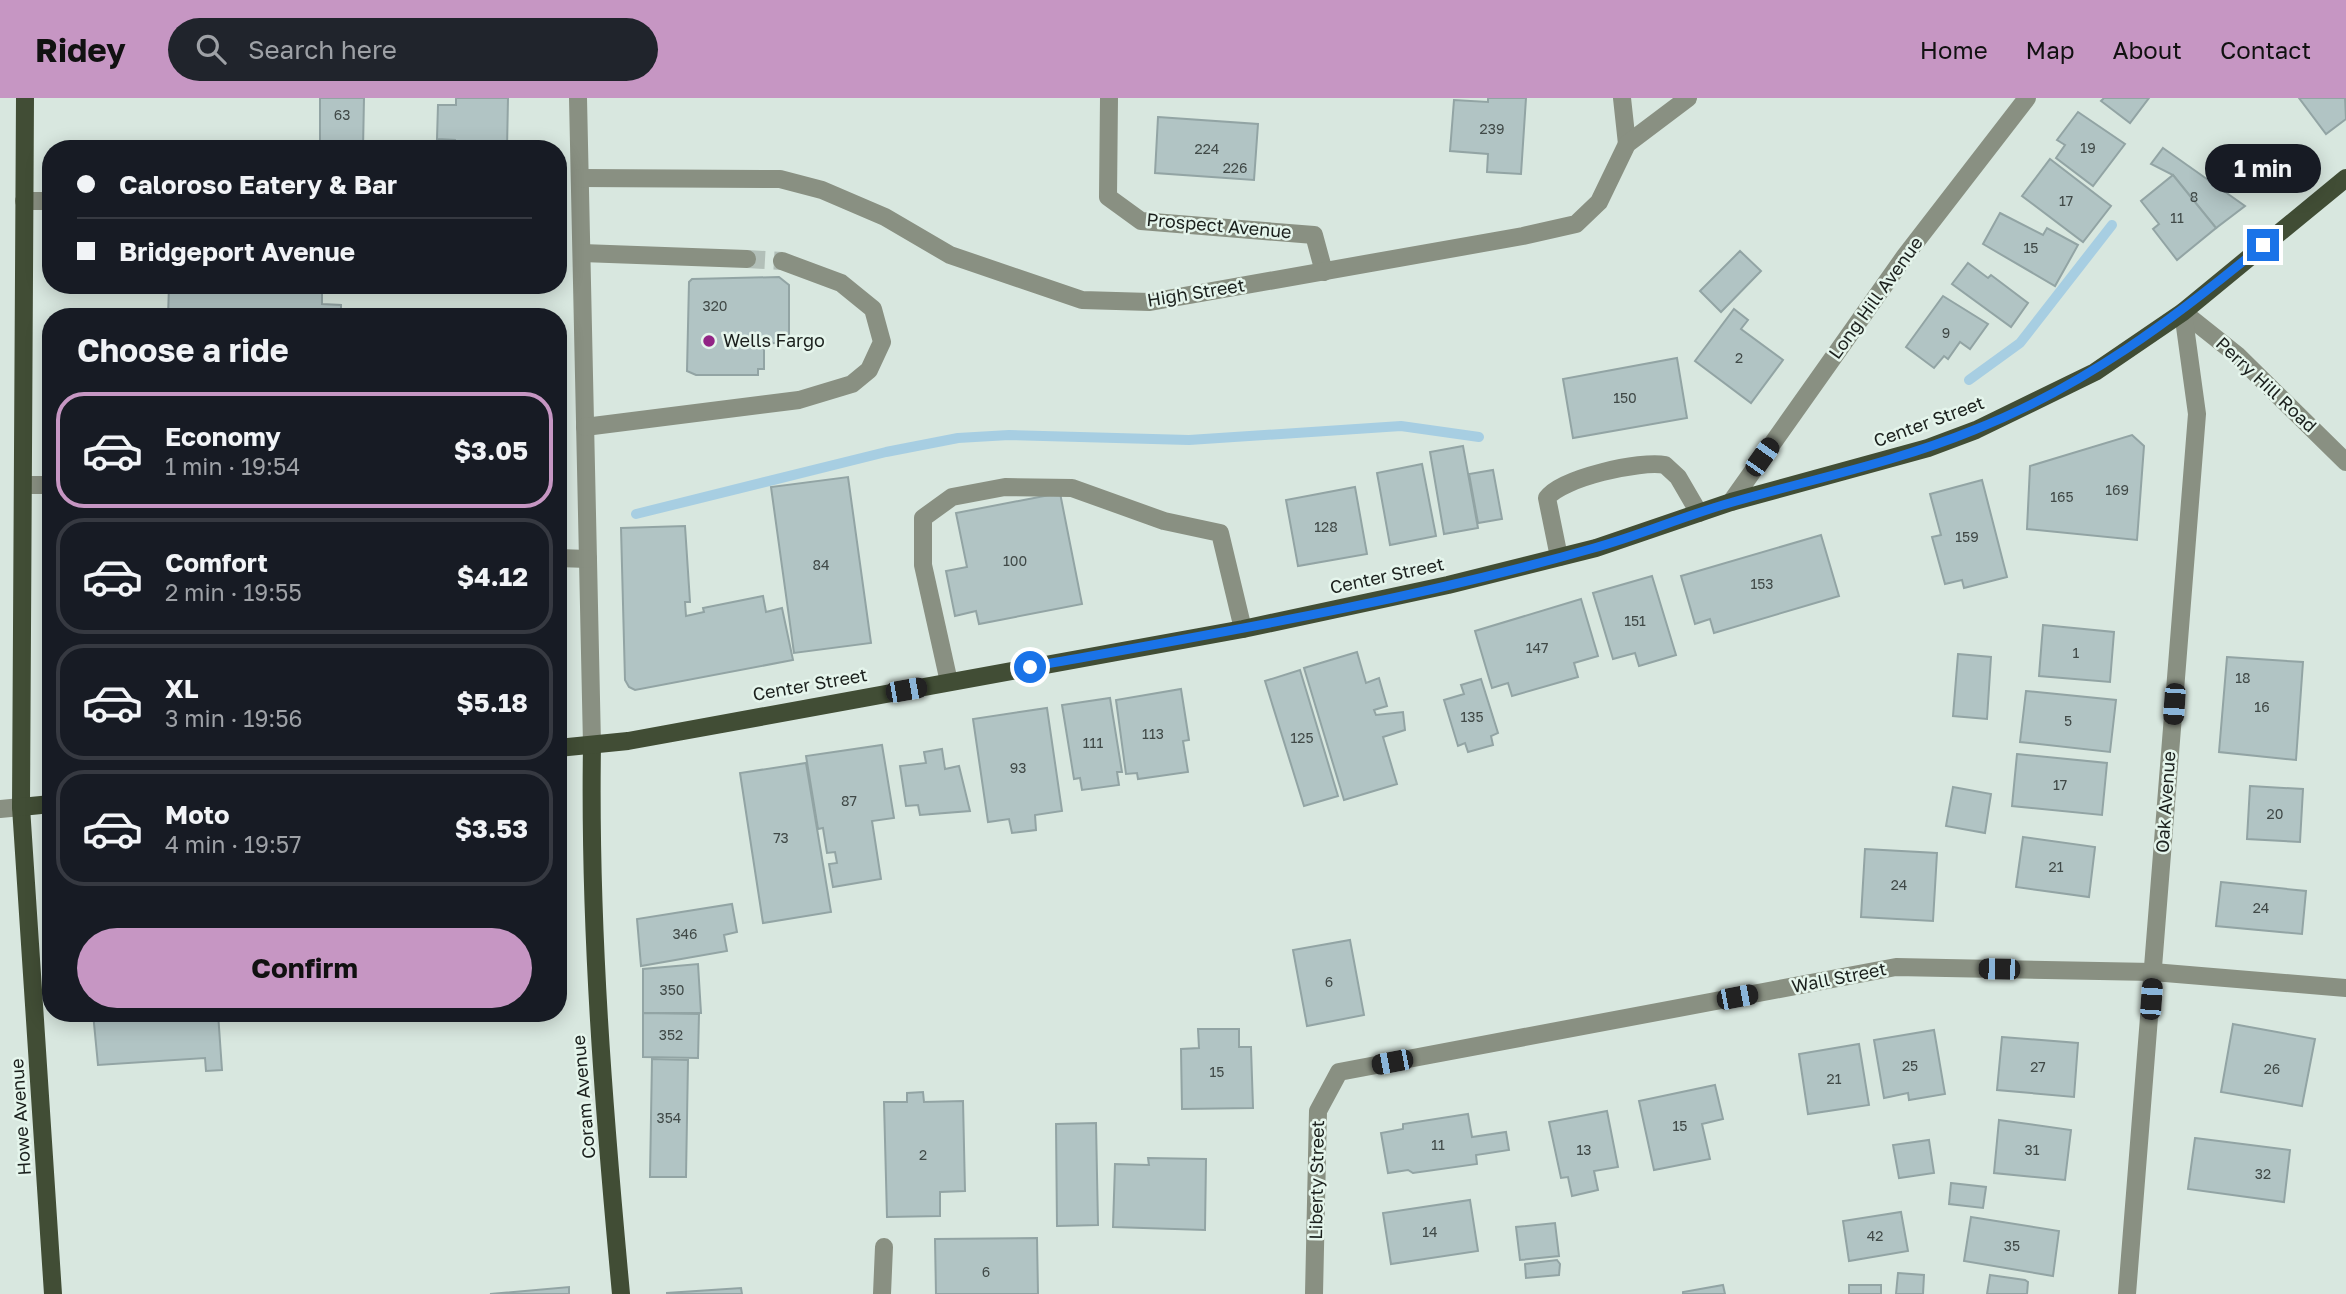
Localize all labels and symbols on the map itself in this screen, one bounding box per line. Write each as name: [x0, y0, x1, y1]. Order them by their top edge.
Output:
house number: 63: [334, 106, 350, 123]
house number: 239: [1480, 120, 1504, 137]
house number: 19: [2080, 139, 2096, 156]
house number: 224: [1195, 140, 1219, 157]
callout: 1 min: [2205, 144, 2321, 192]
house number: 226: [1223, 159, 1247, 176]
house number: 8: [2190, 188, 2198, 205]
house number: 17: [2059, 192, 2073, 209]
street label: Prospect Avenue: [1146, 208, 1293, 242]
house number: 11: [2170, 209, 2184, 226]
route end: [2247, 229, 2279, 261]
street label: Long Hill Avenue: [1824, 232, 1927, 363]
house number: 15: [2024, 239, 2038, 256]
street label: High Street: [1146, 273, 1246, 311]
house number: 320: [703, 297, 728, 314]
house number: 9: [1942, 324, 1950, 341]
place label: Wells Fargo: [723, 329, 825, 351]
street label: Perry Hill Road: [2212, 332, 2322, 437]
marker: Wells Fargo: [701, 333, 717, 349]
house number: 2: [1735, 349, 1743, 366]
house number: 150: [1613, 389, 1637, 406]
street label: Center Street: [1870, 391, 1987, 451]
car: [1742, 434, 1783, 480]
house number: 169: [2105, 481, 2129, 498]
house number: 165: [2050, 488, 2074, 505]
house number: 128: [1314, 518, 1338, 535]
house number: 159: [1955, 528, 1979, 545]
house number: 100: [1003, 552, 1027, 569]
street label: Center Street: [1328, 552, 1446, 598]
house number: 84: [812, 556, 830, 573]
house number: 153: [1750, 575, 1774, 592]
house number: 151: [1624, 612, 1646, 629]
house number: 147: [1526, 639, 1548, 656]
house number: 1: [2073, 644, 2080, 661]
route start: [1014, 651, 1046, 683]
street label: Center Street: [751, 663, 869, 705]
house number: 18: [2235, 669, 2251, 686]
car: [884, 676, 929, 704]
car: [2163, 682, 2186, 726]
house number: 16: [2254, 698, 2270, 715]
house number: 135: [1460, 708, 1484, 725]
house number: 5: [2064, 712, 2072, 729]
house number: 113: [1142, 725, 1164, 742]
house number: 125: [1290, 729, 1314, 746]
house number: 111: [1083, 734, 1103, 751]
street label: Oak Avenue: [2150, 750, 2180, 853]
house number: 93: [1010, 759, 1026, 776]
house number: 17: [2053, 776, 2067, 793]
house number: 87: [841, 792, 857, 809]
house number: 20: [2267, 805, 2283, 822]
house number: 73: [773, 829, 789, 846]
house number: 21: [2049, 858, 2064, 875]
house number: 24: [1891, 876, 1907, 893]
house number: 24: [2253, 899, 2269, 916]
house number: 346: [672, 925, 698, 942]
street label: Wall Street: [1790, 957, 1888, 997]
car: [1978, 958, 2021, 980]
house number: 6: [1325, 973, 1333, 990]
car: [2140, 977, 2163, 1021]
house number: 350: [660, 981, 685, 998]
car: [1715, 983, 1760, 1011]
house number: 352: [659, 1026, 683, 1043]
street label: Coram Avenue: [567, 1034, 599, 1160]
car: [1370, 1048, 1415, 1076]
house number: 25: [1902, 1057, 1918, 1074]
street label: Howe Avenue: [5, 1058, 35, 1176]
house number: 27: [2030, 1058, 2046, 1075]
house number: 26: [2264, 1060, 2280, 1077]
house number: 15: [1210, 1063, 1224, 1080]
house number: 21: [1827, 1070, 1842, 1087]
house number: 354: [657, 1109, 681, 1126]
house number: 15: [1673, 1117, 1687, 1134]
street label: Liberty Street: [1304, 1120, 1328, 1240]
house number: 11: [1431, 1136, 1445, 1153]
house number: 13: [1577, 1141, 1591, 1158]
house number: 31: [2025, 1141, 2040, 1158]
house number: 2: [919, 1146, 927, 1163]
house number: 32: [2255, 1165, 2271, 1182]
house number: 14: [1422, 1223, 1438, 1240]
house number: 42: [1867, 1227, 1883, 1244]
house number: 35: [2004, 1237, 2020, 1254]
house number: 6: [982, 1263, 990, 1280]

